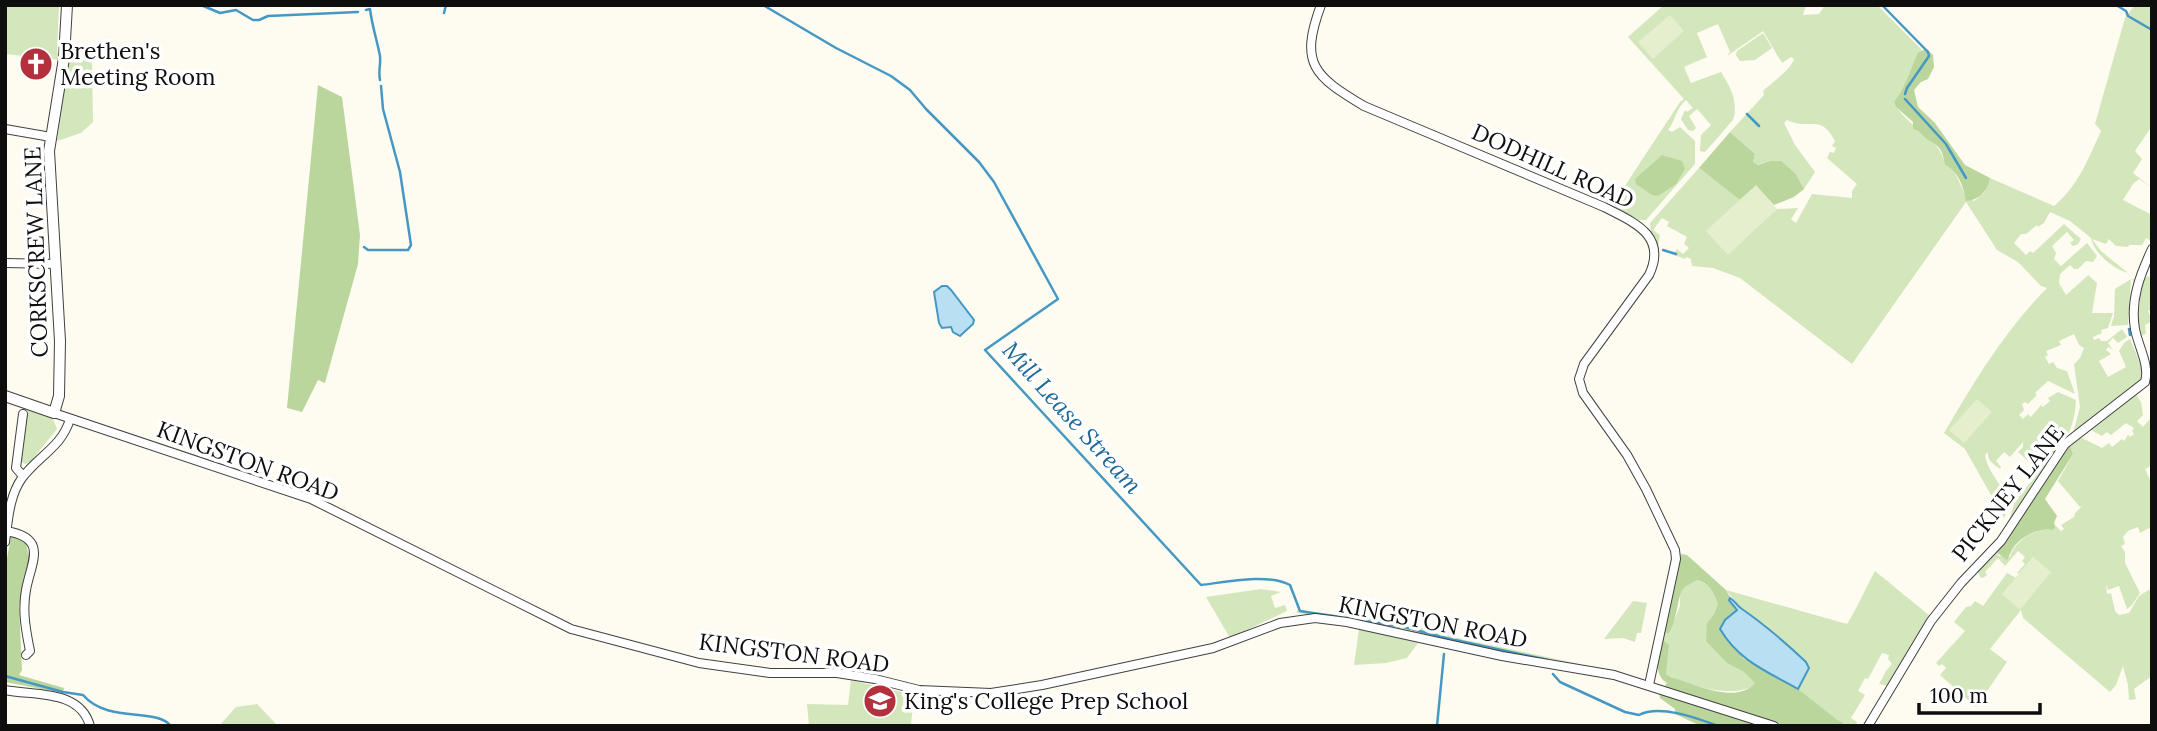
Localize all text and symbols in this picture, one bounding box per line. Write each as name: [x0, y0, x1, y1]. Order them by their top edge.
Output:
place label: Brethen's Meeting Room: [60, 36, 215, 91]
church icon: Brethen's Meeting Room: [17, 45, 55, 83]
street label: DODHILL ROAD: [1468, 117, 1639, 214]
street label: CORKSCREW LANE: [17, 146, 54, 358]
water label: Mill Lease Stream: [996, 335, 1149, 500]
street label: KINGSTON ROAD: [153, 414, 343, 507]
street label: PICKNEY LANE: [1945, 419, 2070, 567]
street label: KINGSTON ROAD: [1336, 589, 1530, 654]
street label: KINGSTON ROAD: [697, 626, 891, 679]
scale bar: [1919, 672, 2040, 716]
school or university icon: King's College Prep School: [861, 682, 899, 720]
text: 100 m: [1930, 682, 1988, 709]
place label: King's College Prep School: [904, 686, 1188, 715]

